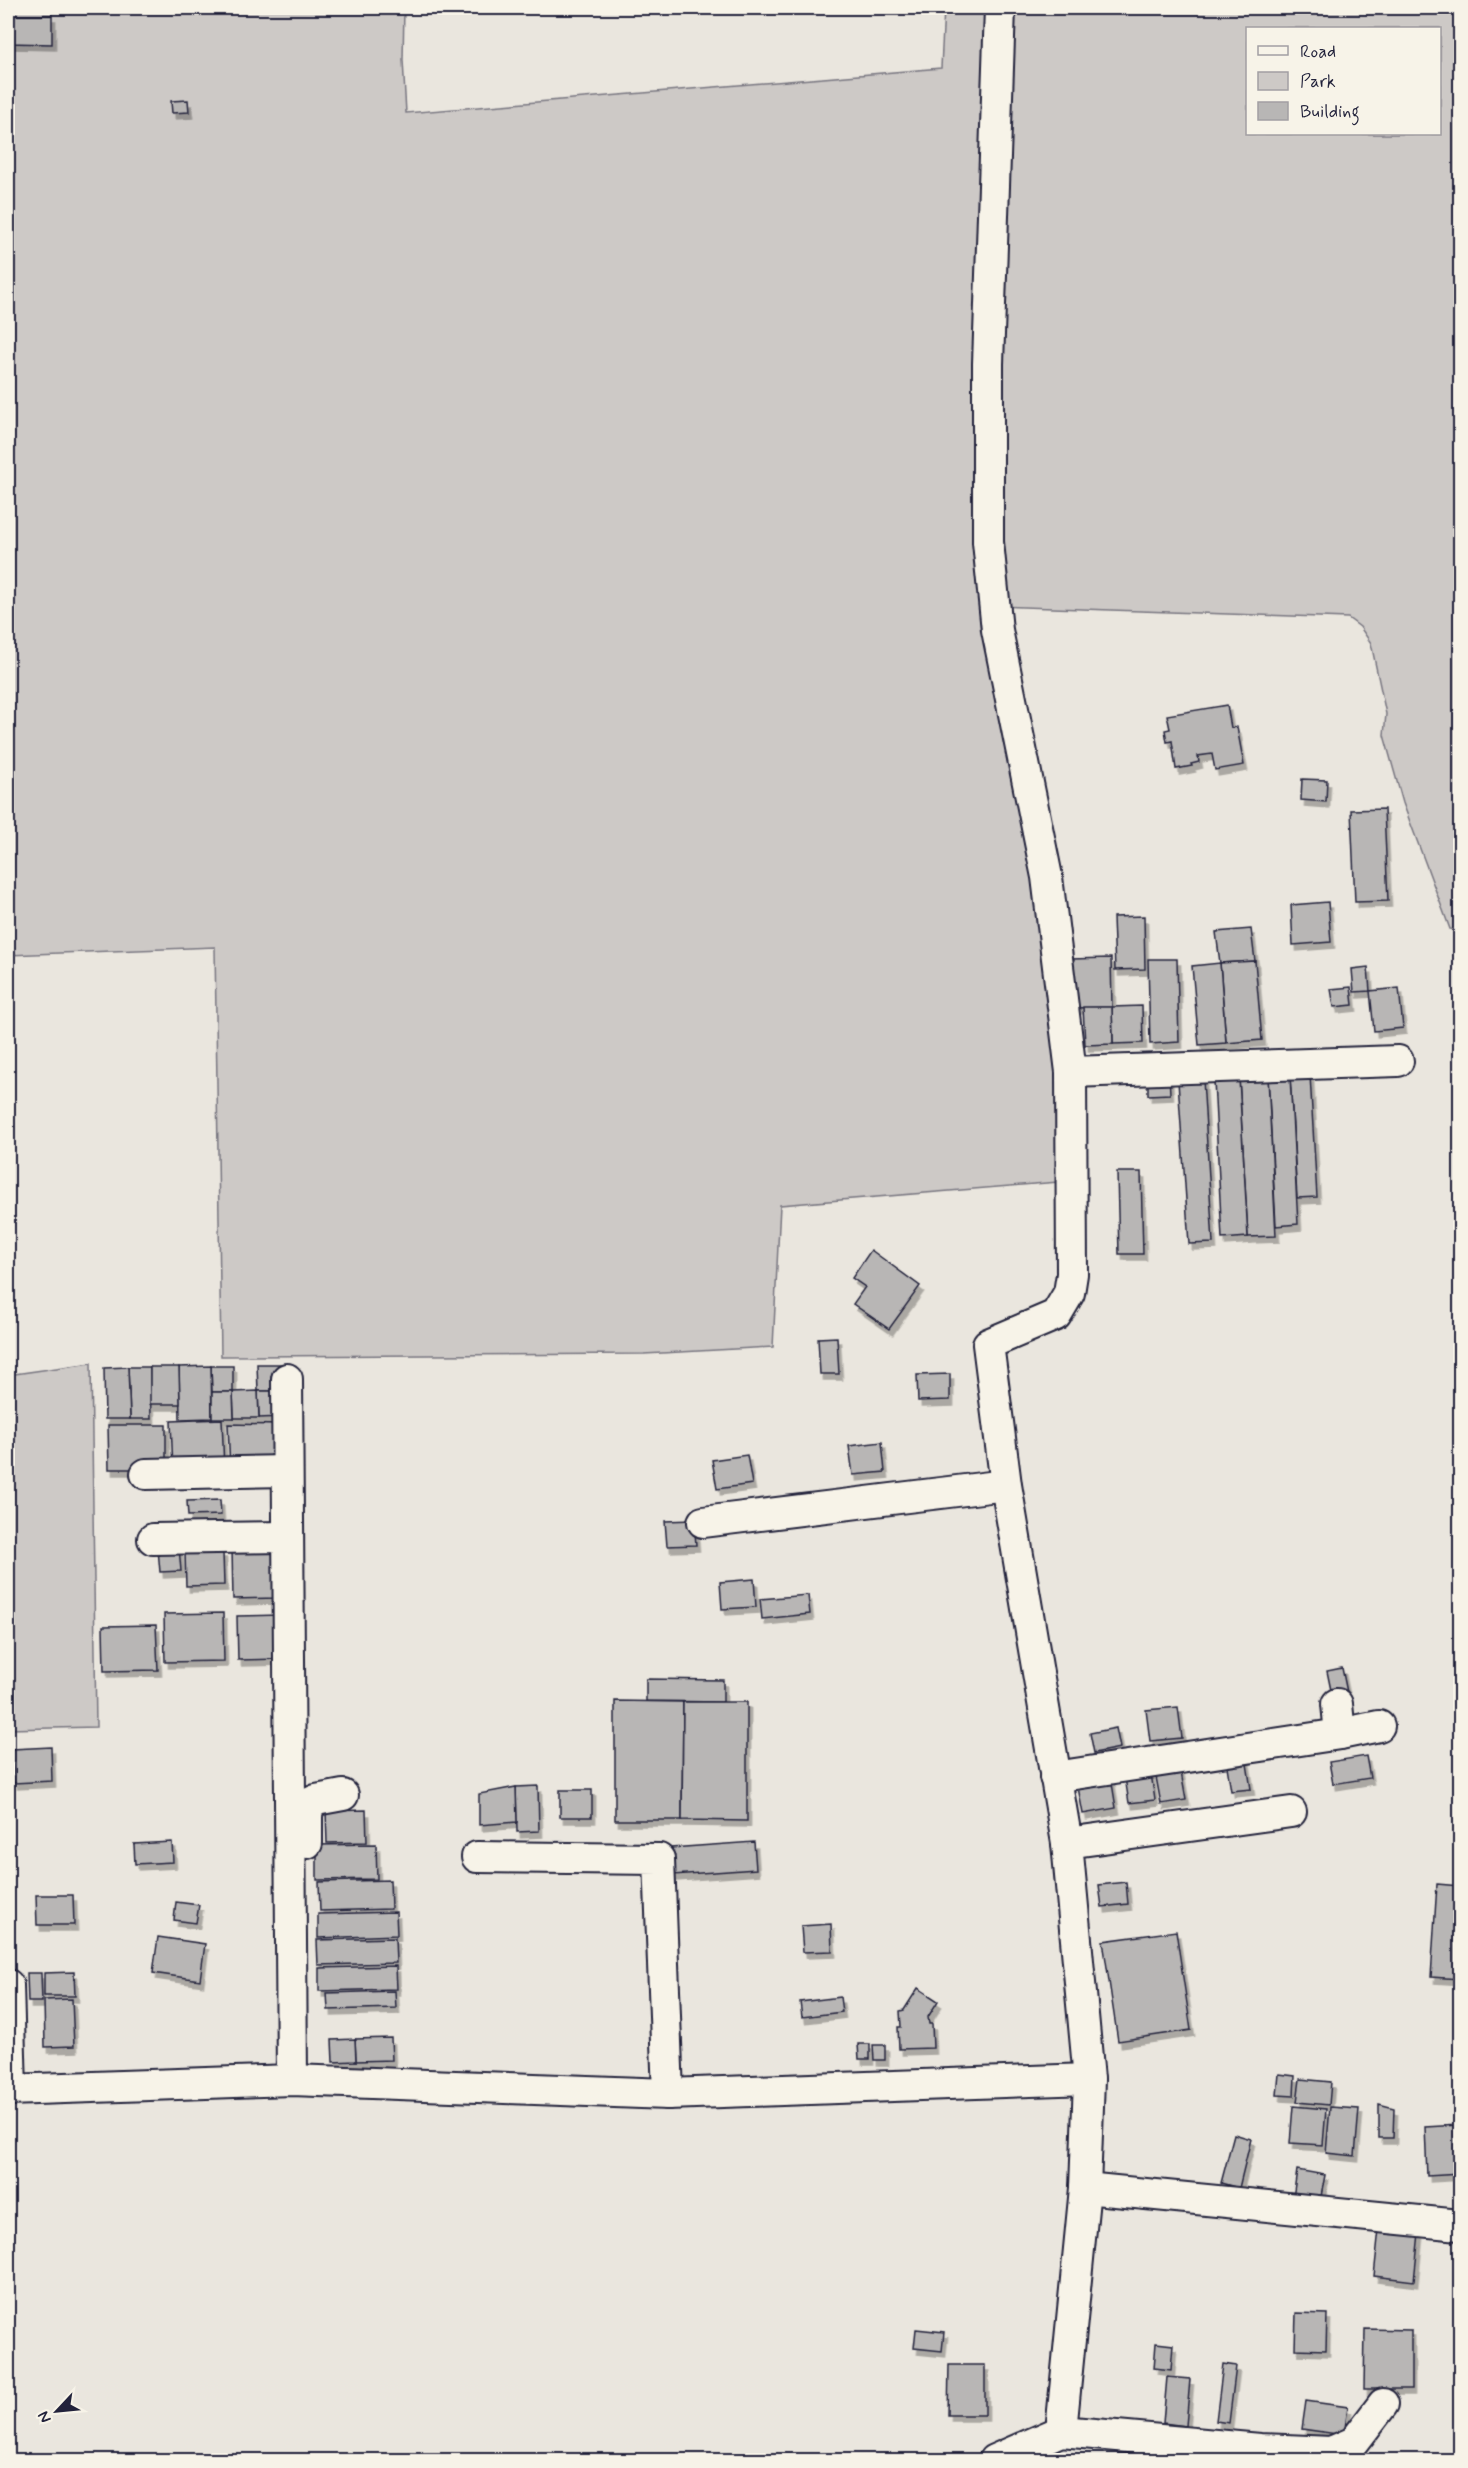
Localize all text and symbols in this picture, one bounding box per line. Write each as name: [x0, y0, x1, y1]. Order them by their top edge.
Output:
legend: [1246, 27, 1441, 135]
text: Road: [1300, 40, 1336, 64]
text: Park: [1300, 70, 1336, 94]
text: Building: [1300, 100, 1360, 126]
north arrow: [27, 2381, 87, 2441]
text: N: [33, 2408, 57, 2426]

